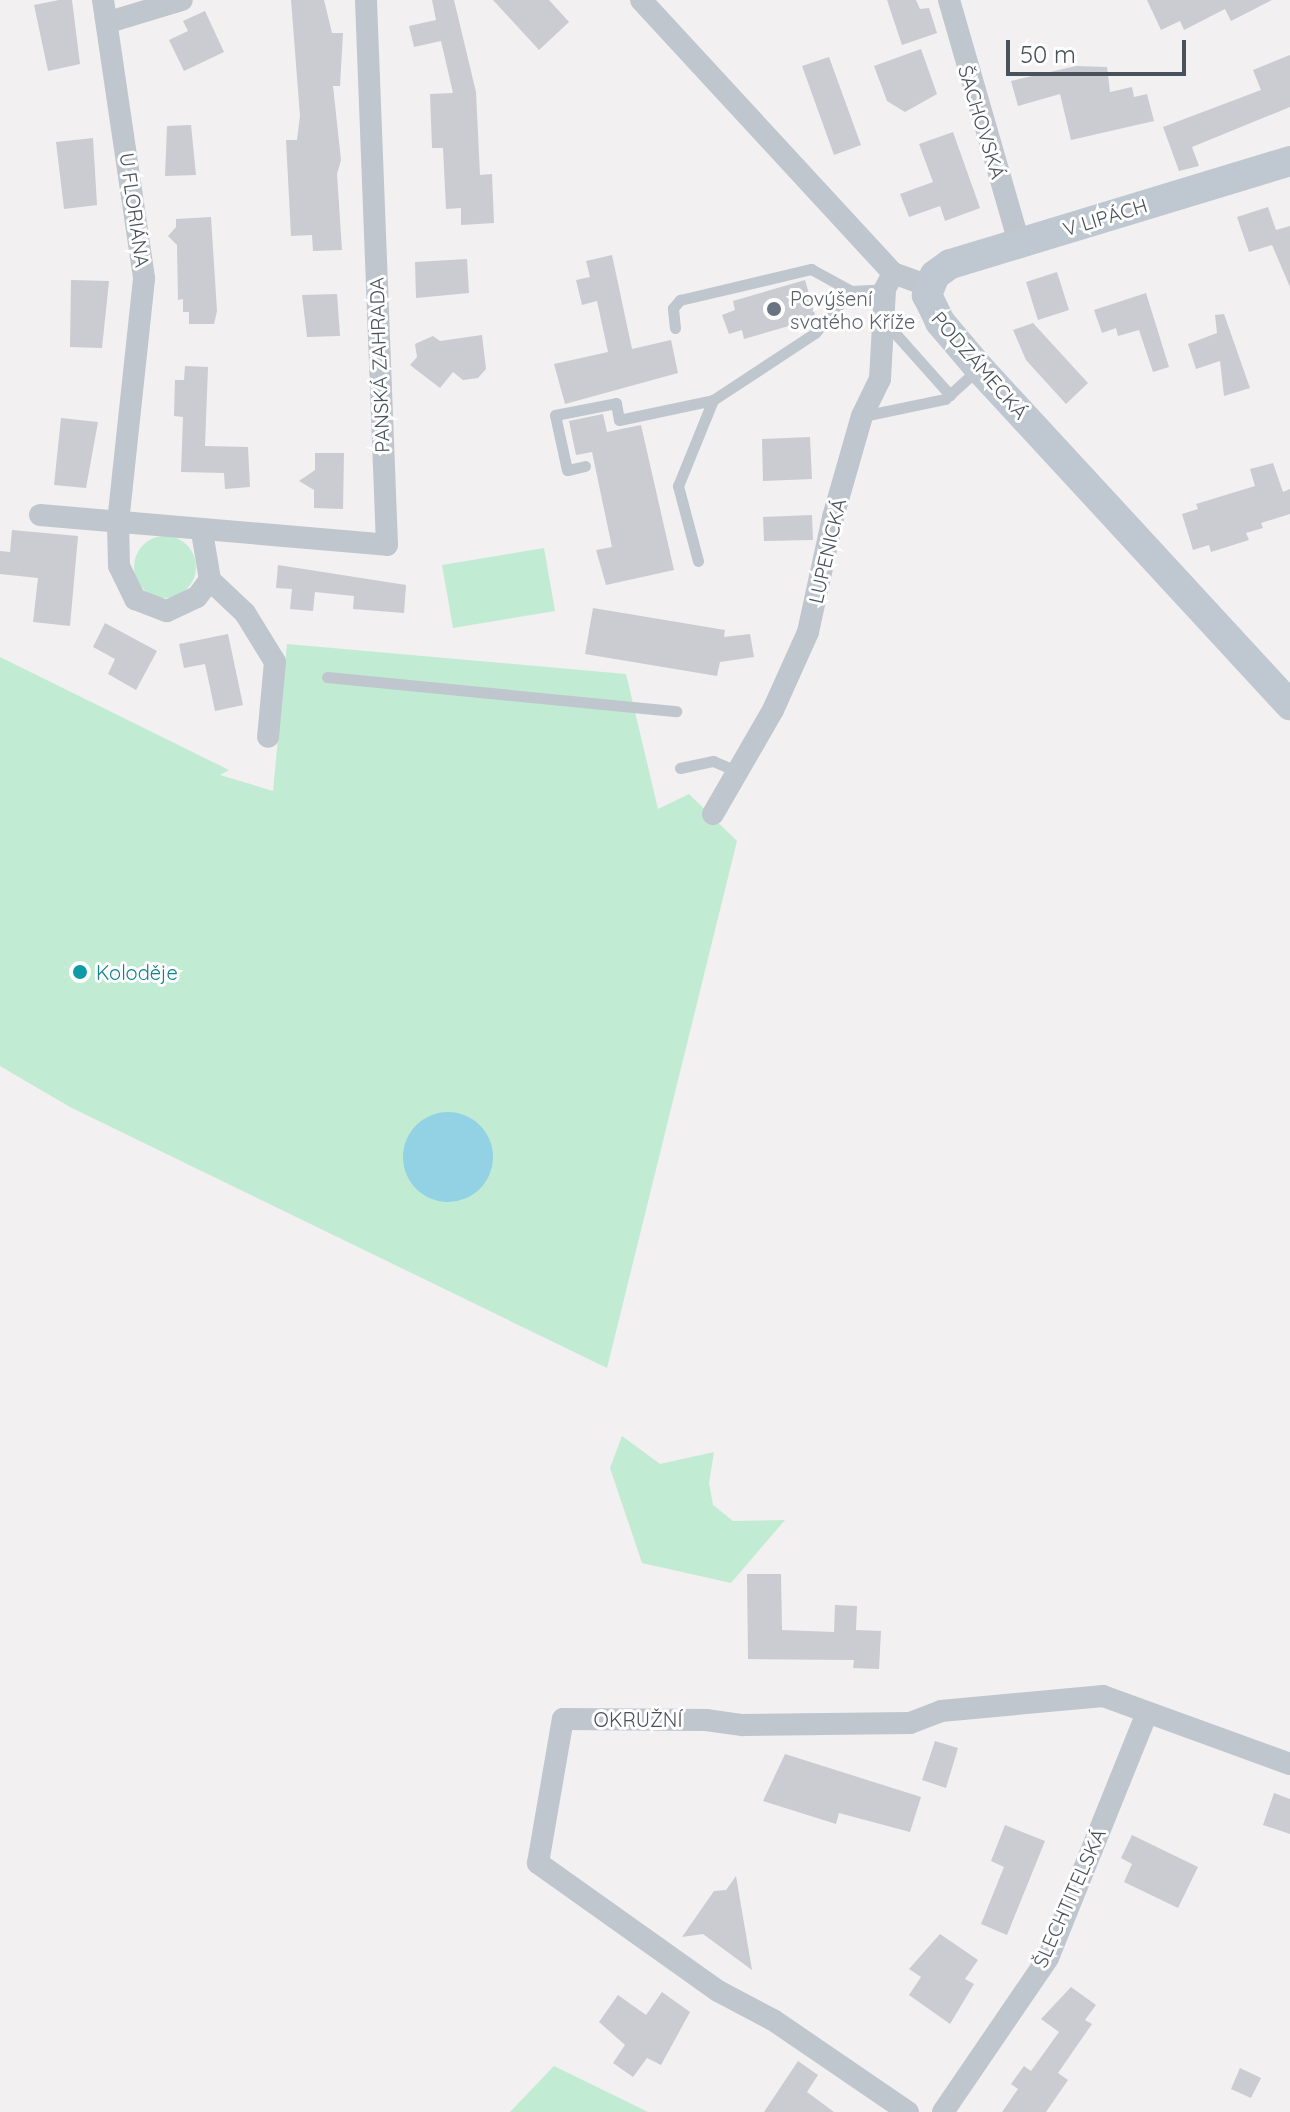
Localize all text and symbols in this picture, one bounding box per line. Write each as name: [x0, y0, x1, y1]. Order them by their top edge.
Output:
scale bar: [1010, 24, 1190, 74]
text: 50 m: [1020, 39, 1076, 69]
street label: ŠACHOVSKÁ: [953, 62, 1011, 182]
street label: U FLORIÁNA: [115, 151, 155, 269]
street label: V LIPÁCH: [1060, 193, 1150, 241]
street label: PANSKÁ ZAHRADA: [364, 277, 394, 453]
place label: Povýšení svatého Kříže: [790, 286, 915, 333]
marker: Povýšení svatého Kříže: [765, 300, 783, 318]
street label: PODZÁMECKÁ: [927, 306, 1033, 424]
street label: LUPENICKÁ: [803, 496, 851, 606]
place label: Koloděje: [96, 960, 178, 984]
marker: Koloděje: [71, 963, 89, 981]
street label: OKRUŽNÍ: [594, 1707, 682, 1731]
street label: ŠLECHTITELSKÁ: [1028, 1825, 1110, 1971]

